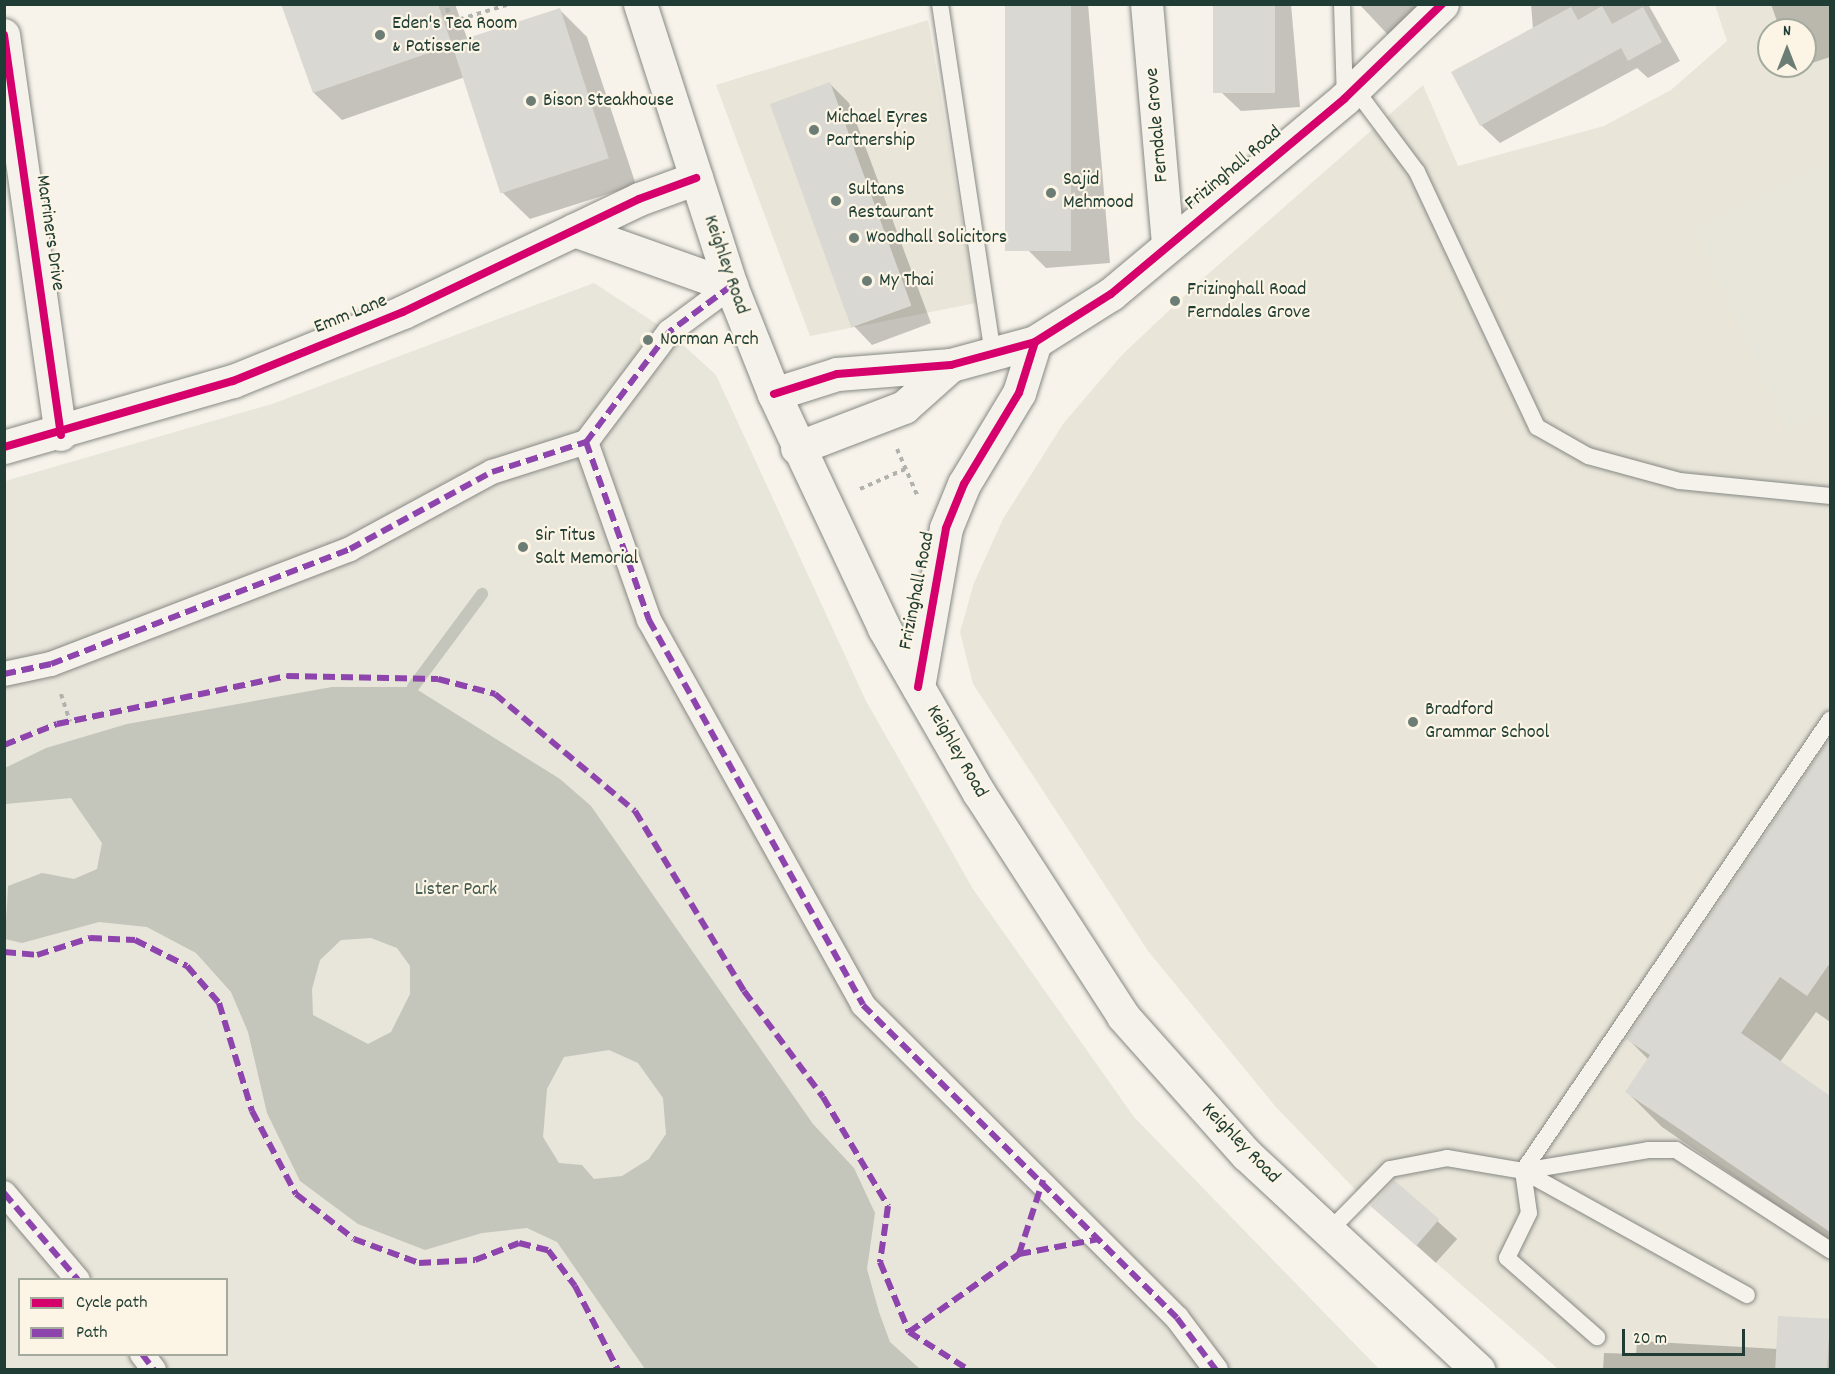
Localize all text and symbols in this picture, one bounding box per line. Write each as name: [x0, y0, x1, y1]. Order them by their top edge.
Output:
place label: Eden's Tea Room & Patisserie: [392, 12, 517, 59]
north arrow: [1757, 18, 1817, 78]
text: N: [1783, 20, 1791, 43]
marker: Eden's Tea Room & Patisserie: [373, 28, 387, 42]
street label: Ferndale Grove: [1141, 67, 1175, 183]
place label: Bison Steakhouse: [543, 89, 674, 113]
marker: Bison Steakhouse: [524, 94, 538, 108]
place label: Michael Eyres Partnership: [826, 106, 928, 153]
street label: Frizinghall Road: [1181, 121, 1287, 217]
marker: Michael Eyres Partnership: [807, 123, 821, 137]
place label: Sajid Mehmood: [1063, 169, 1134, 216]
street label: Marriners Drive: [29, 174, 69, 292]
place label: Sultans Restaurant: [848, 178, 934, 225]
marker: Sajid Mehmood: [1044, 186, 1058, 200]
marker: Sultans Restaurant: [829, 194, 843, 208]
street label: Keighley Road: [697, 212, 753, 318]
place label: Woodhall Solicitors: [866, 226, 1007, 250]
marker: Woodhall Solicitors: [847, 231, 861, 245]
place label: My Thai: [879, 269, 934, 293]
marker: My Thai: [860, 274, 874, 288]
place label: Frizinghall Road Ferndales Grove: [1187, 278, 1310, 325]
street label: Emm Lane: [311, 290, 391, 340]
marker: Frizinghall Road Ferndales Grove: [1168, 294, 1182, 308]
place label: Norman Arch: [660, 328, 759, 352]
marker: Norman Arch: [641, 333, 655, 347]
place label: Sir Titus Salt Memorial: [535, 524, 638, 571]
street label: Frizinghall Road: [895, 530, 941, 652]
marker: Sir Titus Salt Memorial: [516, 540, 530, 554]
place label: Bradford Grammar School: [1425, 698, 1549, 745]
street label: Keighley Road: [920, 701, 992, 803]
marker: Bradford Grammar School: [1406, 715, 1420, 729]
park label: Lister Park: [415, 878, 497, 902]
street label: Keighley Road: [1196, 1099, 1284, 1189]
legend: [18, 1278, 228, 1356]
text: Cycle path: [76, 1291, 147, 1316]
scale bar: [1625, 1317, 1748, 1355]
text: Path: [76, 1321, 108, 1346]
text: 20 m: [1633, 1327, 1667, 1352]

